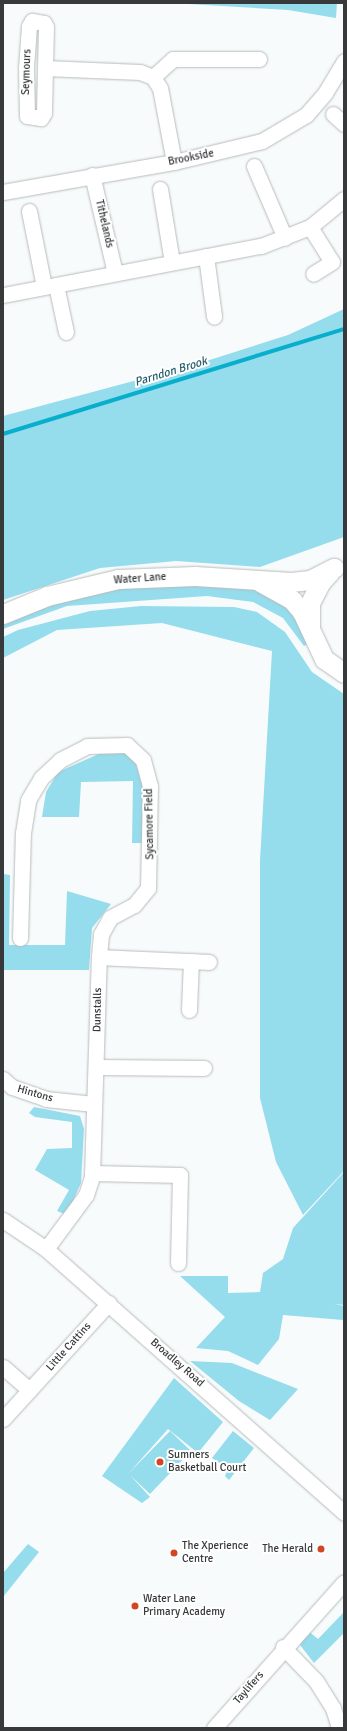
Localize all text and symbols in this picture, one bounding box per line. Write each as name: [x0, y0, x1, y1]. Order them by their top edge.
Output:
street label: Seymours: [20, 49, 34, 95]
street label: Brookside: [167, 147, 215, 169]
street label: Tithelands: [92, 199, 116, 249]
water label: Parndon Brook: [133, 354, 209, 390]
street label: Water Lane: [113, 571, 167, 587]
street label: Sycamore Field: [143, 788, 157, 860]
street label: Dunstalls: [91, 988, 105, 1032]
street label: Hintons: [16, 1083, 54, 1105]
street label: Little Cattins: [44, 1320, 94, 1374]
street label: Broadley Road: [147, 1336, 207, 1390]
place label: Sumners Basketball Court: [168, 1449, 246, 1475]
marker: Sumners Basketball Court: [155, 1457, 165, 1467]
place label: The Xperience Centre: [182, 1540, 248, 1566]
place label: The Herald: [262, 1542, 313, 1556]
marker: The Herald: [316, 1544, 326, 1554]
marker: The Xperience Centre: [169, 1548, 179, 1558]
place label: Water Lane Primary Academy: [143, 1593, 225, 1619]
marker: Water Lane Primary Academy: [130, 1601, 140, 1611]
street label: Taylifers: [231, 1669, 267, 1707]

